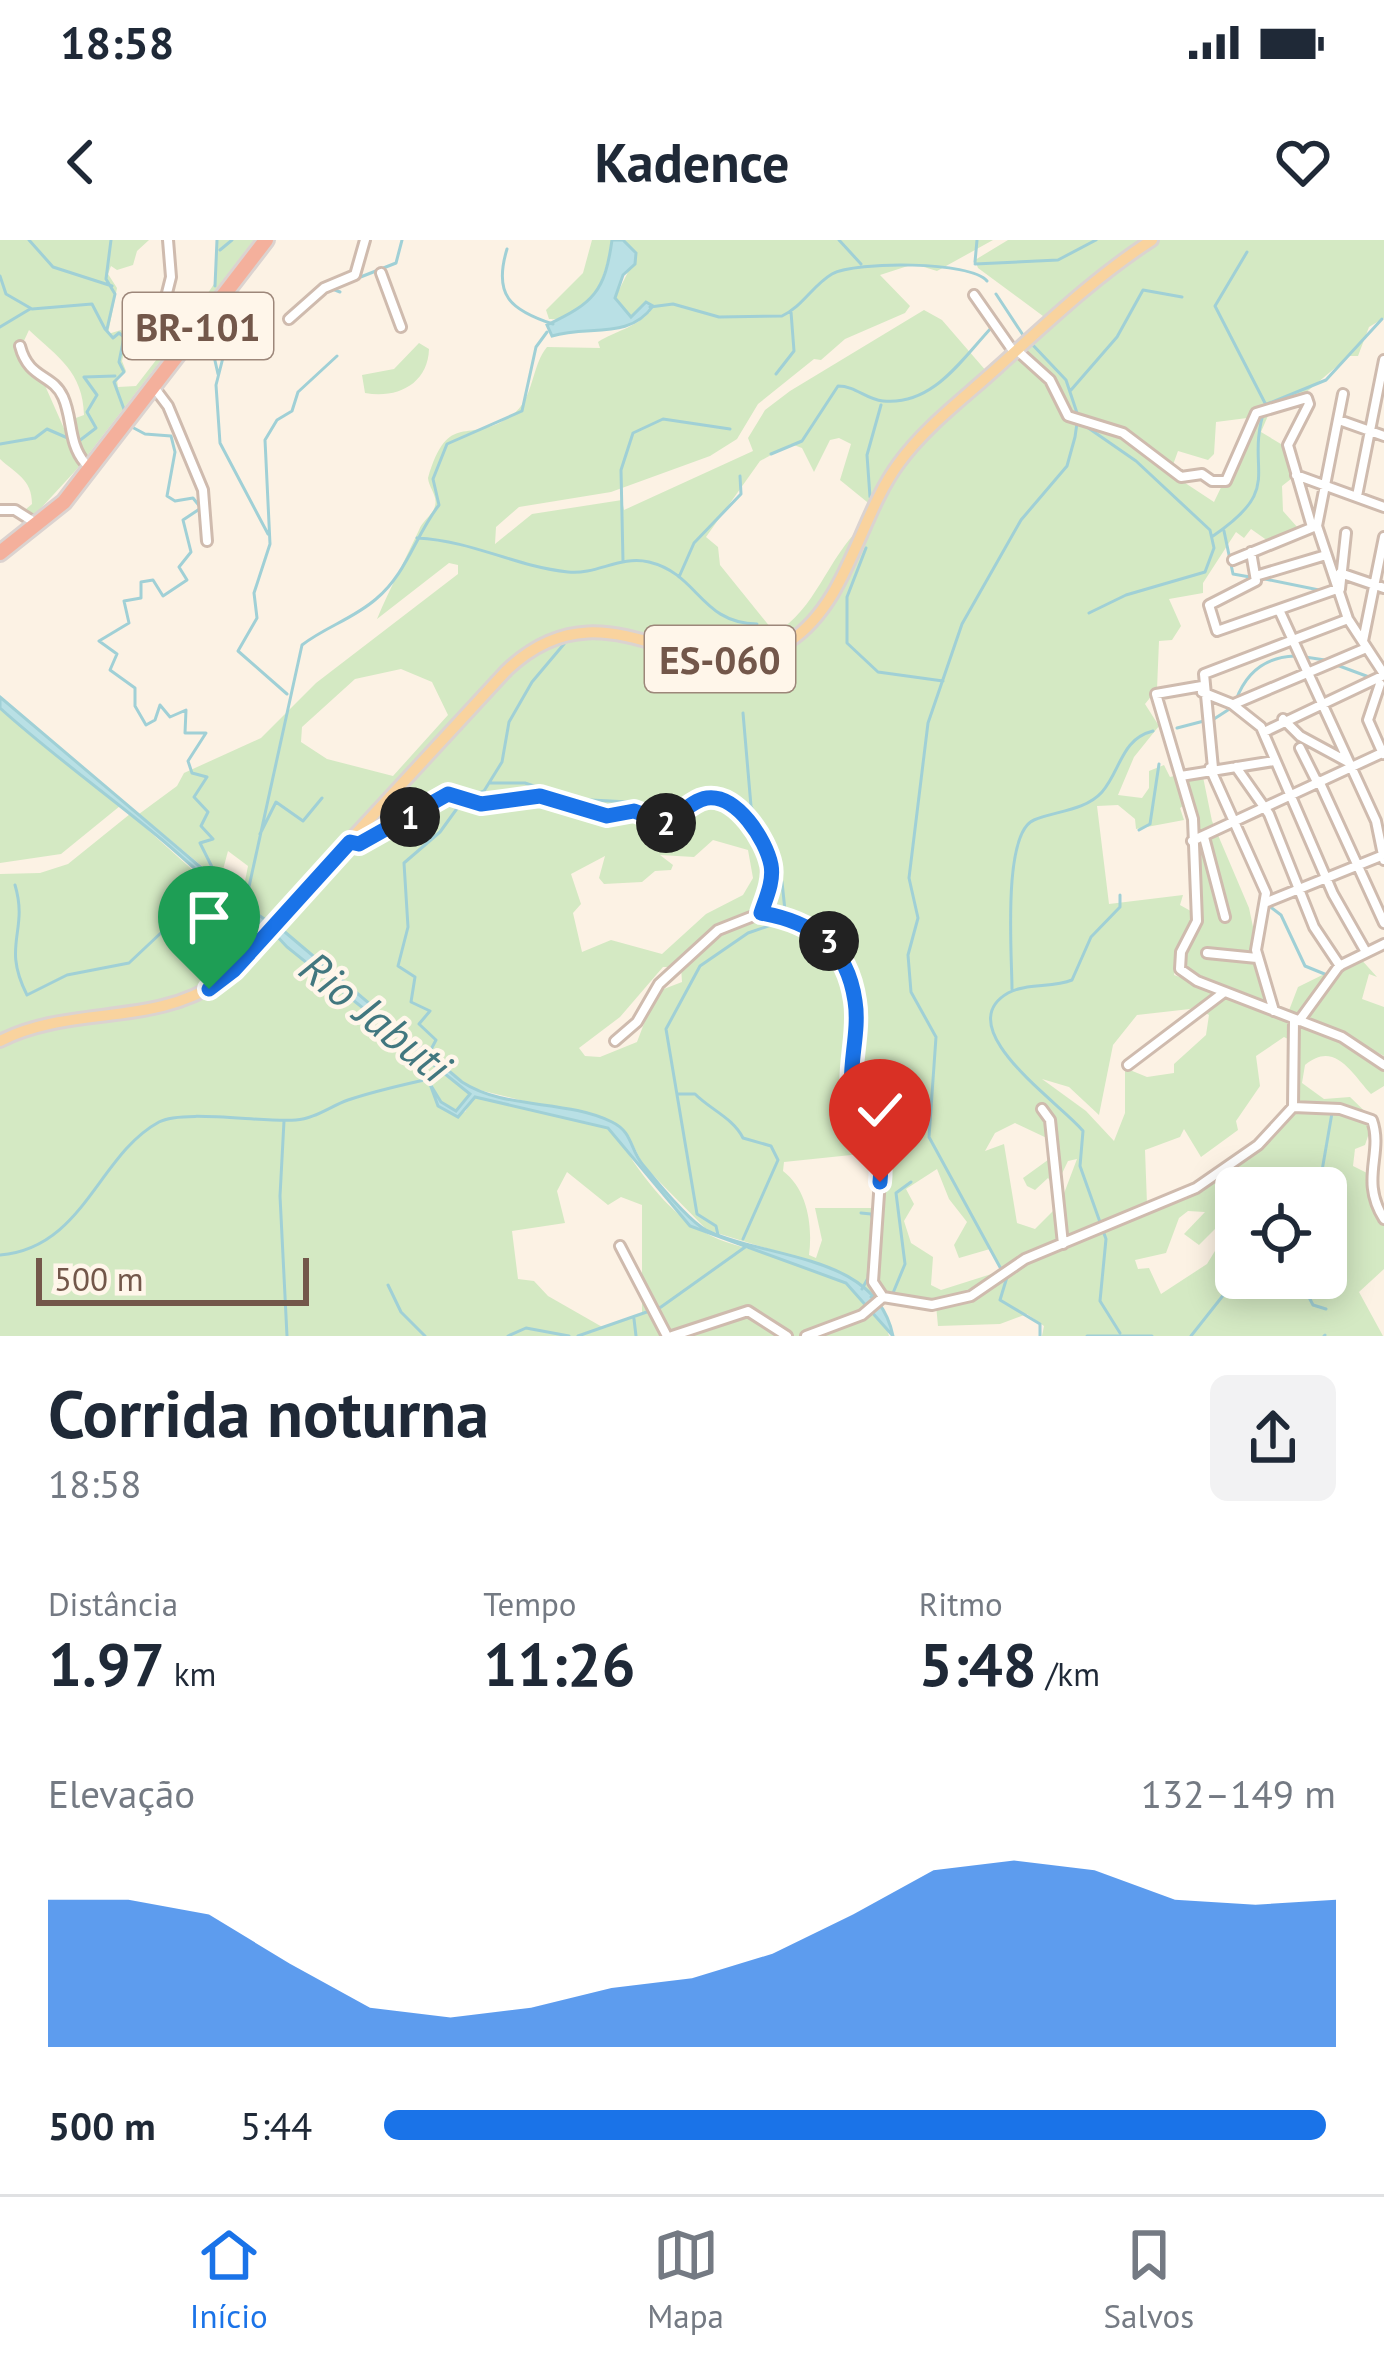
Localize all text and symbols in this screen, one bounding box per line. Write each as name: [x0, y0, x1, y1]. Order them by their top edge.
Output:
text: 18:58: [60, 13, 174, 71]
text: Kadence: [594, 127, 790, 197]
icon: back: [48, 129, 114, 195]
icon: heart: [1270, 129, 1336, 195]
road number: BR-101: [123, 293, 273, 359]
road number: ES-060: [645, 626, 795, 692]
pin: 1: [380, 787, 440, 847]
pin: 2: [636, 793, 696, 853]
text: 1: [401, 795, 419, 838]
text: 2: [657, 801, 675, 844]
pin: [158, 866, 260, 989]
icon: arrive: [176, 884, 242, 950]
pin: 3: [799, 911, 859, 971]
text: 3: [820, 919, 838, 962]
water label: Rio Jabuti: [289, 938, 464, 1095]
pin: [829, 1059, 931, 1182]
icon: check: [847, 1077, 913, 1143]
map controls: [1215, 1167, 1347, 1299]
button: locate: [1215, 1167, 1347, 1299]
scale bar: [36, 1252, 309, 1305]
text: 500 m: [54, 1257, 144, 1300]
text: Corrida noturna: [48, 1370, 489, 1455]
button: share: [1210, 1375, 1336, 1501]
text: 18:58: [48, 1458, 142, 1509]
text: Distância: [48, 1582, 178, 1625]
text: Tempo: [483, 1582, 577, 1625]
text: Ritmo: [919, 1582, 1003, 1625]
text: 1.97: [48, 1625, 165, 1703]
text: 11:26: [483, 1625, 636, 1703]
text: 5:48: [919, 1625, 1037, 1703]
text: km: [165, 1652, 216, 1695]
text: /km: [1037, 1652, 1100, 1695]
text: Elevação: [48, 1768, 195, 1819]
text: 132–149 m: [1141, 1768, 1336, 1819]
text: 500 m: [48, 2100, 156, 2151]
text: 5:44: [240, 2100, 312, 2151]
tab: Início: [190, 2222, 268, 2337]
tab: Mapa: [647, 2222, 724, 2337]
tab: Salvos: [1104, 2222, 1194, 2337]

